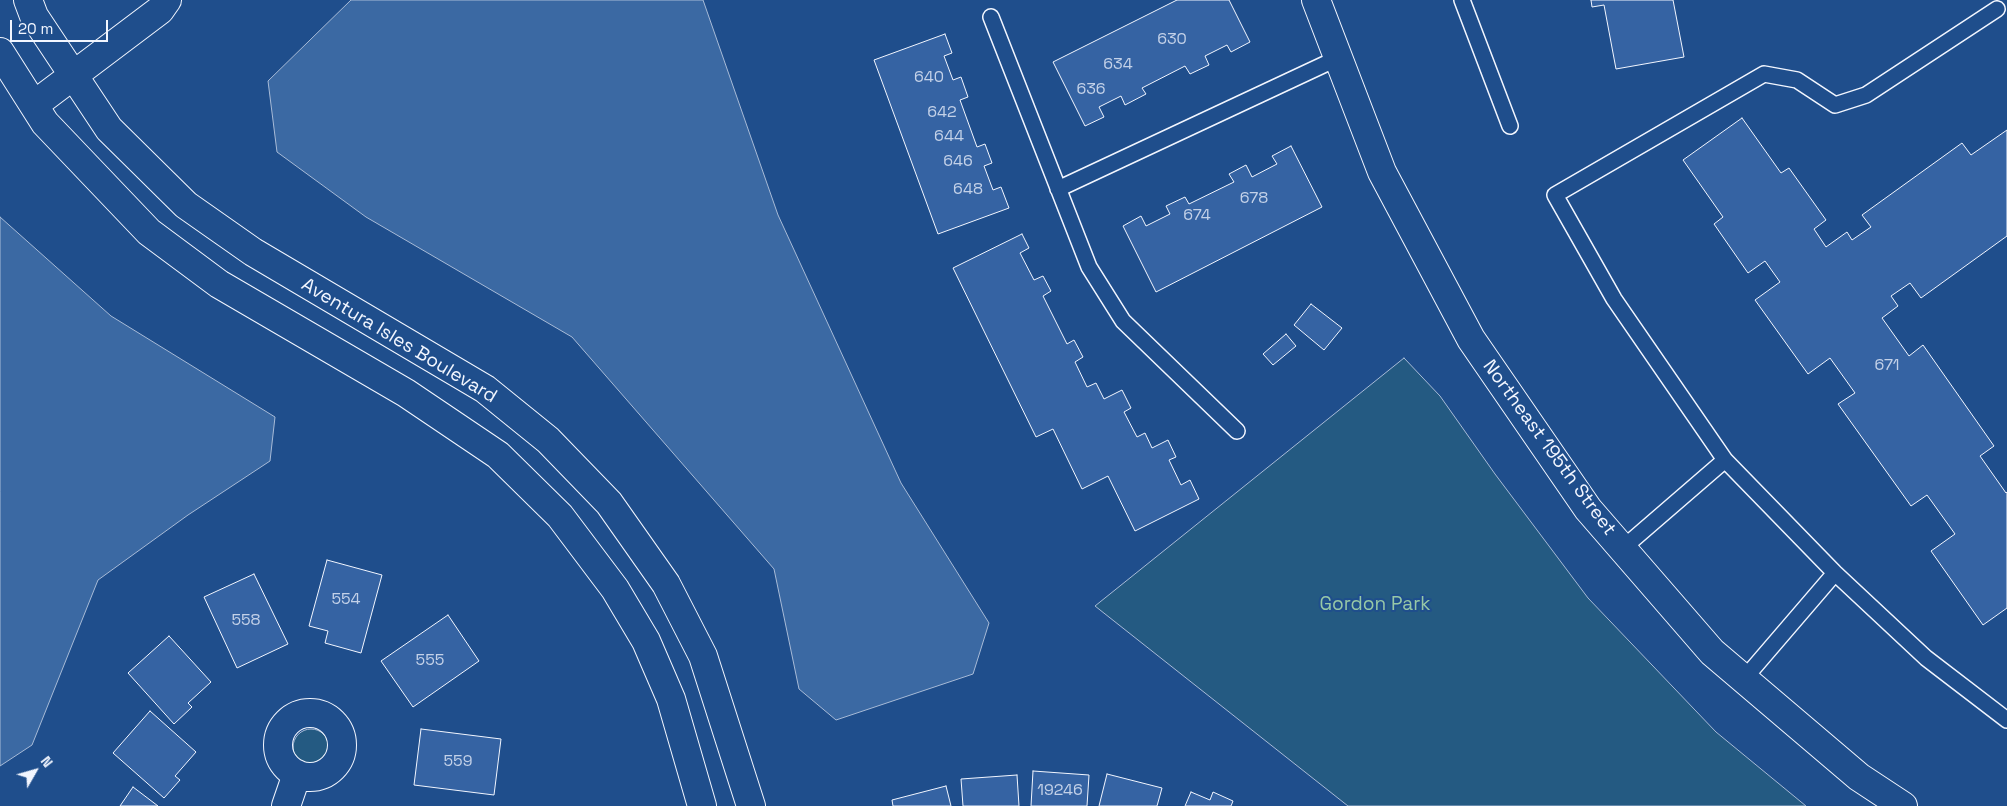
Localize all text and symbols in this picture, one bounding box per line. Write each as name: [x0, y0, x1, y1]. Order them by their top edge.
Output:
scale bar: [12, 10, 110, 42]
text: 20 m: [18, 19, 53, 38]
house number: 630: [1157, 30, 1187, 50]
house number: 634: [1103, 55, 1133, 75]
house number: 640: [914, 68, 944, 88]
house number: 636: [1076, 80, 1106, 100]
house number: 642: [927, 103, 957, 123]
house number: 644: [934, 127, 964, 147]
house number: 646: [943, 152, 973, 172]
house number: 648: [953, 180, 983, 200]
house number: 678: [1240, 189, 1268, 209]
house number: 674: [1183, 206, 1211, 226]
street label: Aventura Isles Boulevard: [297, 274, 501, 408]
street label: Northeast 195th Street: [1478, 356, 1620, 540]
house number: 671: [1874, 356, 1900, 376]
house number: 554: [331, 590, 361, 610]
park label: Gordon Park: [1319, 594, 1431, 616]
house number: 558: [231, 611, 261, 631]
house number: 555: [416, 651, 444, 671]
north arrow: [10, 746, 60, 796]
house number: 559: [444, 752, 472, 772]
text: N: [37, 753, 57, 771]
house number: 19246: [1037, 781, 1083, 801]

